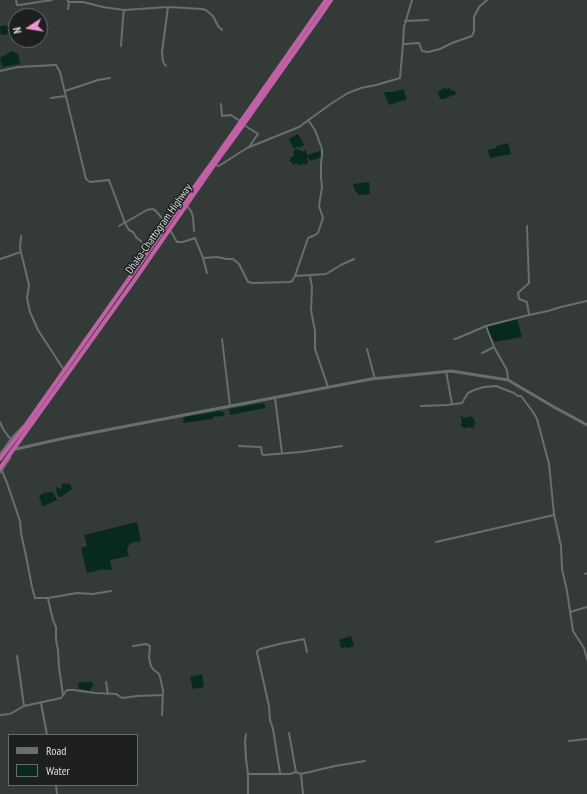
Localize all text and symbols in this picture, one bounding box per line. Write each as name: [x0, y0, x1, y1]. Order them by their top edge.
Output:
north arrow: [8, 8, 48, 48]
text: N: [10, 26, 25, 35]
street label: Dhaka-Chattogram Highway: [123, 182, 195, 276]
legend: [8, 734, 138, 786]
text: Road: [46, 743, 66, 758]
text: Water: [46, 763, 70, 778]

